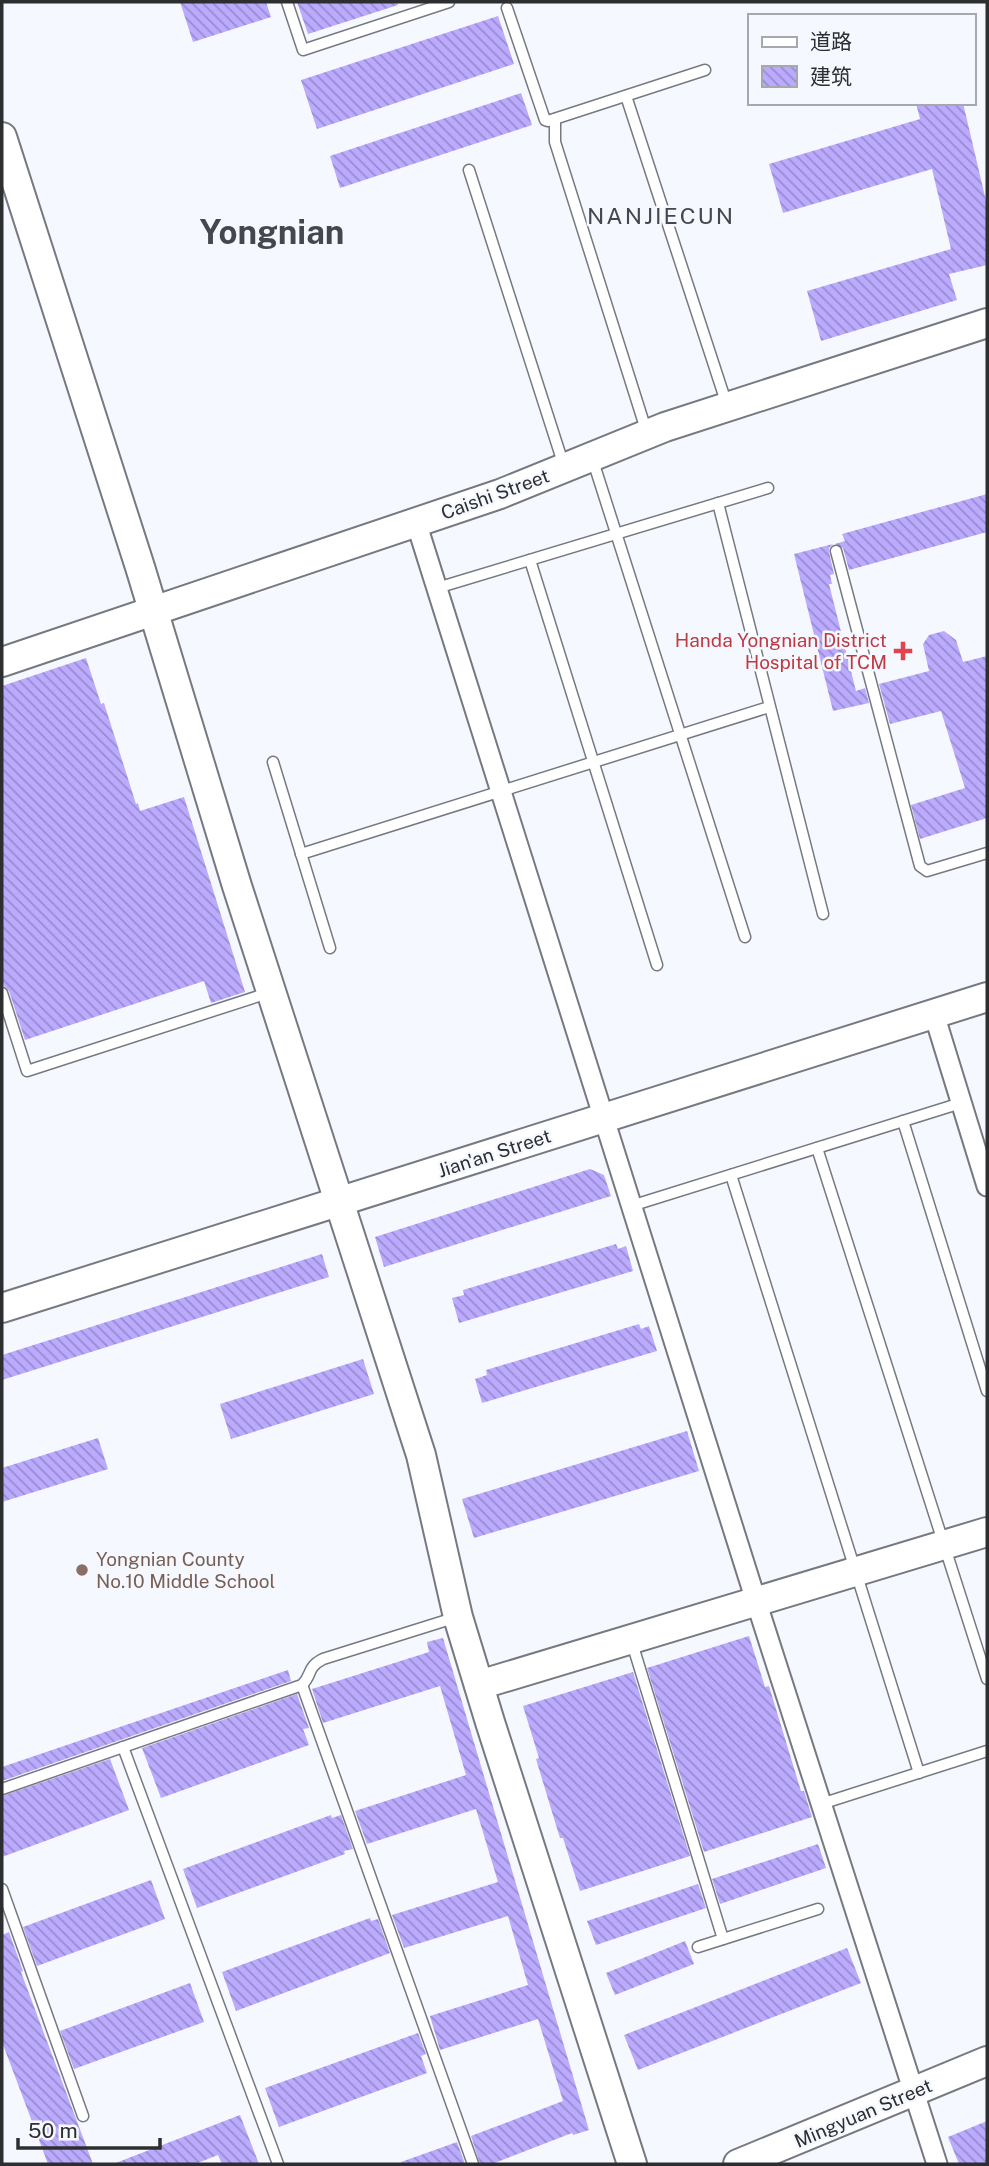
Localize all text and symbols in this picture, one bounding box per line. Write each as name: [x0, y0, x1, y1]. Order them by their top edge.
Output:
legend: [748, 14, 975, 105]
text: 道路: [810, 29, 852, 54]
text: 建筑: [810, 64, 852, 89]
district label: NANJIECUN: [587, 202, 735, 229]
district label: Yongnian: [200, 213, 344, 251]
street label: Caishi Street: [438, 464, 552, 524]
place label: Handa Yongnian District Hospital of TCM: [675, 629, 887, 673]
marker: Handa Yongnian District Hospital of TCM: [893, 641, 913, 661]
street label: Jian'an Street: [435, 1124, 553, 1182]
place label: Yongnian County No.10 Middle School: [96, 1548, 275, 1592]
marker: Yongnian County No.10 Middle School: [74, 1562, 90, 1578]
street label: Mingyuan Street: [791, 2074, 935, 2152]
scale bar: [18, 2106, 159, 2150]
text: 50 m: [28, 2118, 78, 2143]

